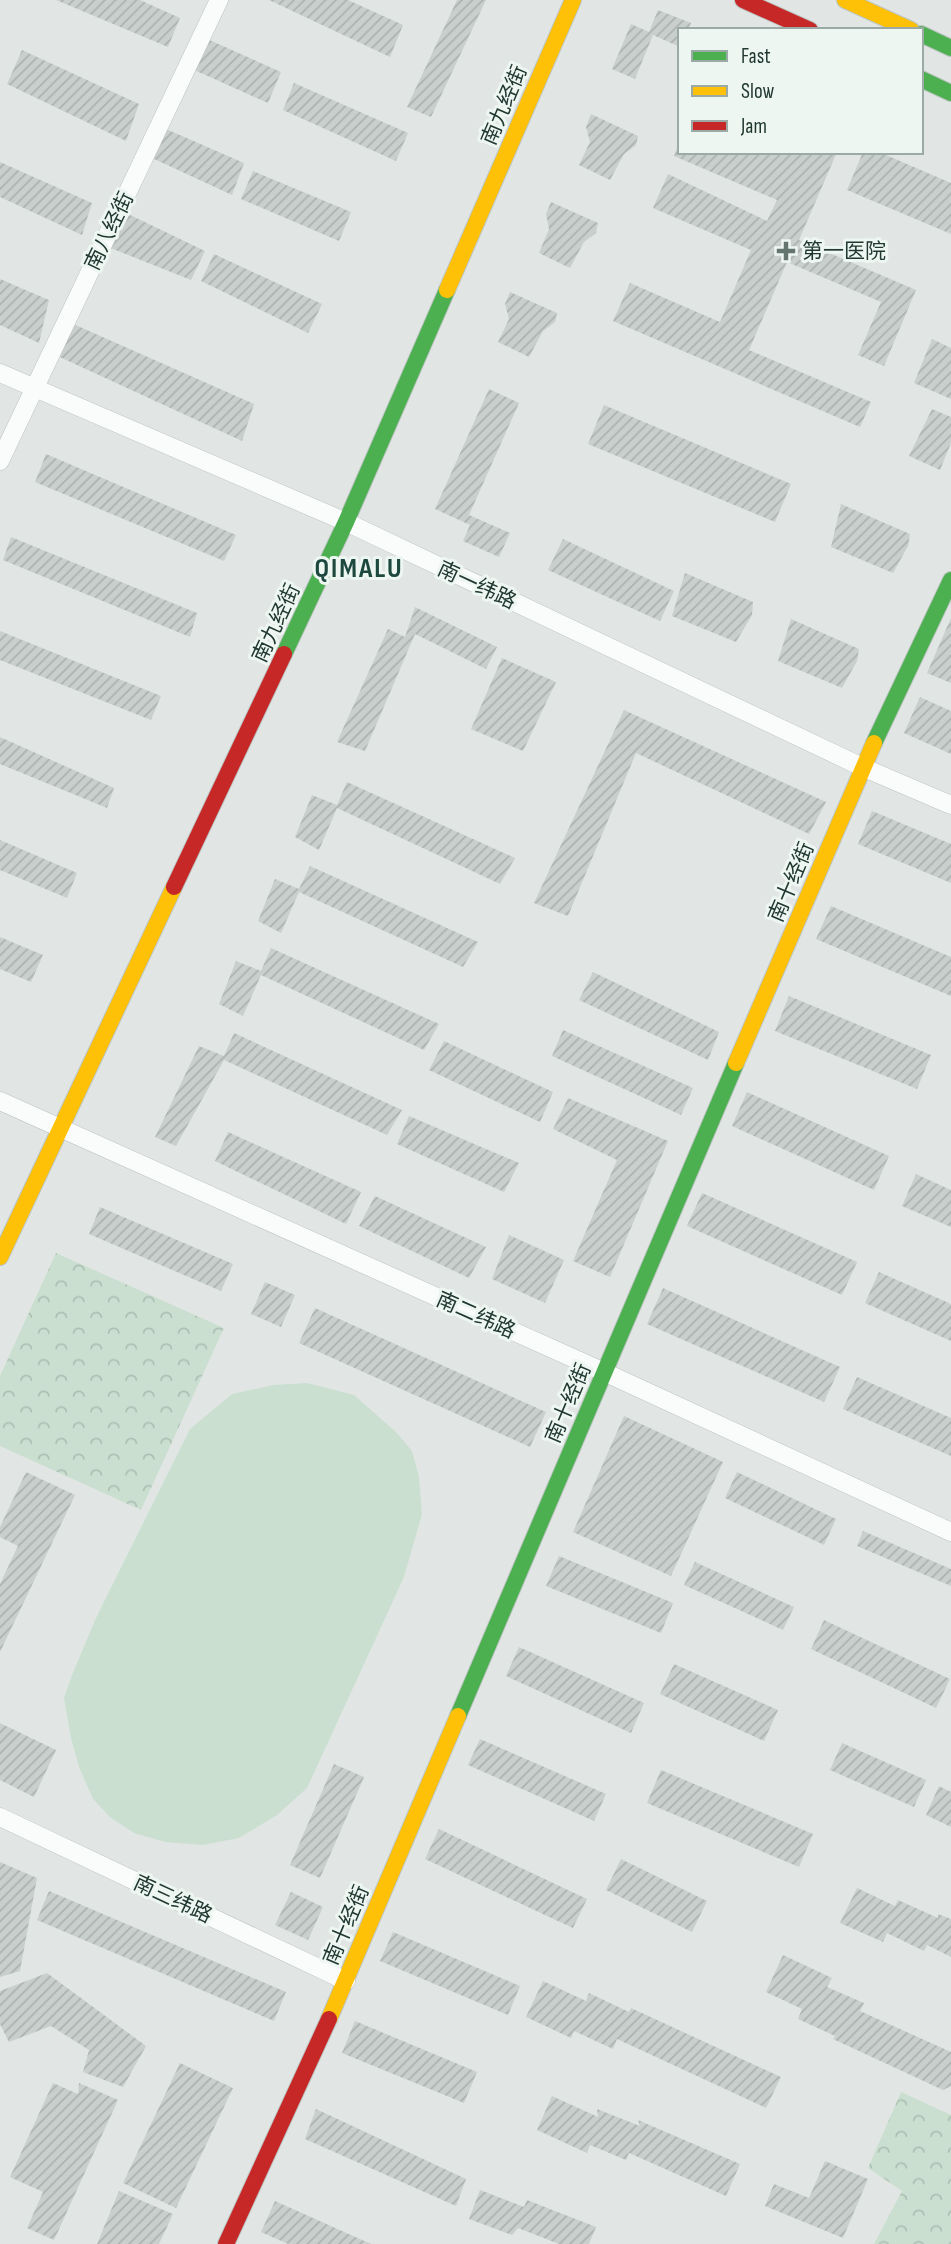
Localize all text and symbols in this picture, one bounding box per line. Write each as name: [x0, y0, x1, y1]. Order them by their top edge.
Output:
legend: [678, 28, 923, 154]
text: Fast: [741, 44, 771, 69]
street label: 南九经街: [477, 62, 532, 149]
text: Slow: [741, 79, 775, 104]
text: Jam: [740, 114, 767, 139]
street label: 南八经街: [80, 188, 139, 274]
place label: 第一医院: [802, 239, 886, 264]
marker: 第一医院: [776, 241, 796, 261]
district label: QIMALU: [314, 552, 404, 585]
street label: 南一纬路: [433, 556, 520, 615]
street label: 南九经街: [247, 580, 306, 667]
street label: 南十经街: [764, 839, 819, 926]
street label: 南二纬路: [432, 1287, 519, 1344]
street label: 南十经街: [541, 1360, 596, 1447]
street label: 南三纬路: [129, 1870, 216, 1929]
street label: 南十经街: [319, 1882, 374, 1969]

